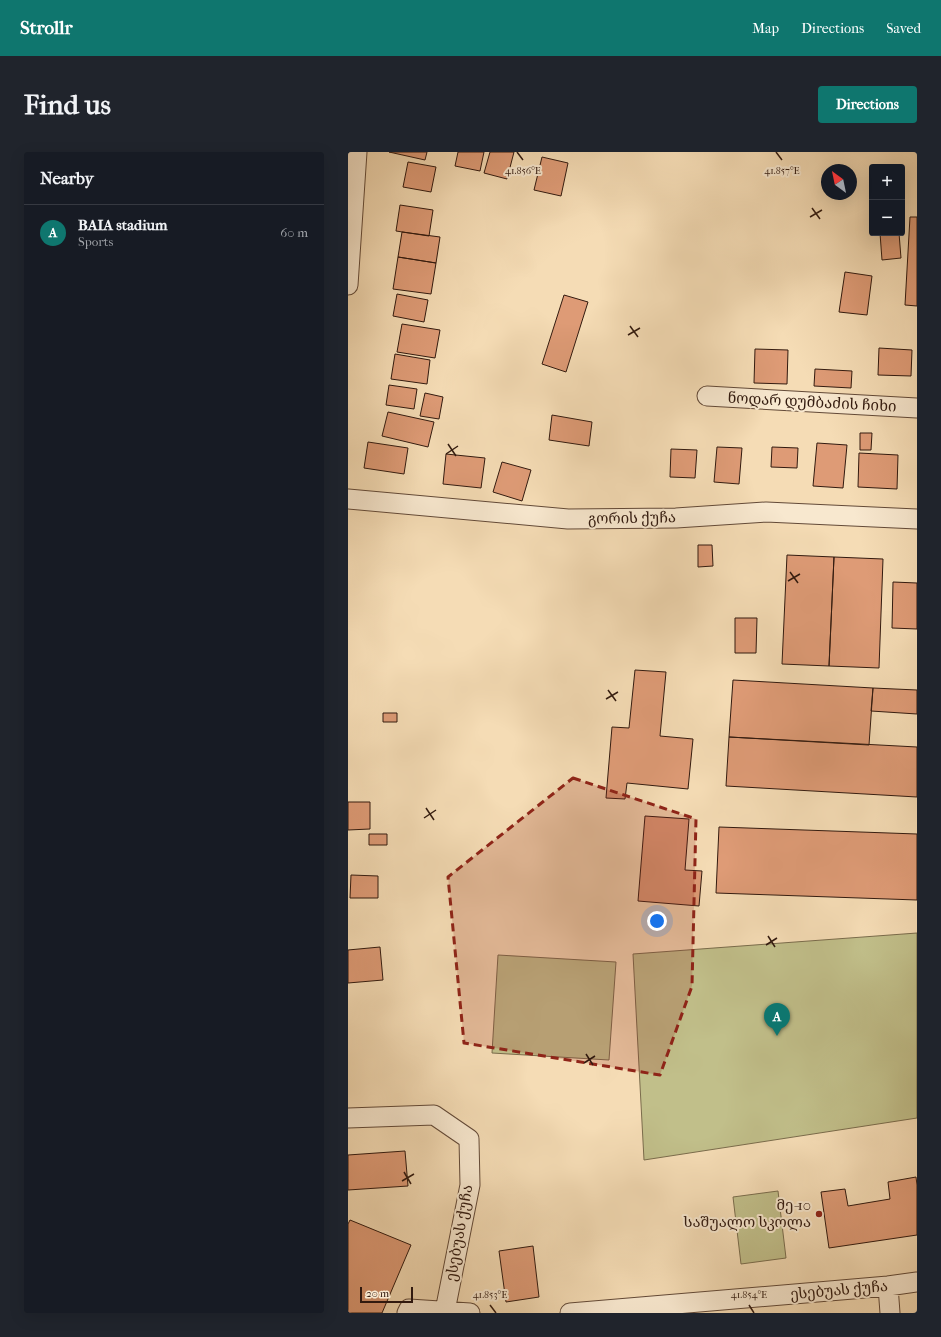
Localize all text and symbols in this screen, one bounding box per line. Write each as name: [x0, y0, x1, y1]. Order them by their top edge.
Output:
text: Strollr: [20, 17, 73, 39]
text: Map: [752, 20, 779, 37]
text: Directions: [801, 20, 864, 37]
text: Saved: [886, 20, 921, 37]
button: Directions: [818, 86, 917, 123]
text: Find us: [24, 88, 111, 121]
north arrow: [821, 164, 857, 200]
map controls: [869, 164, 905, 236]
button: +: [869, 164, 905, 200]
text: 41.856°E: [505, 165, 541, 177]
text: 41.857°E: [764, 165, 800, 177]
text: Nearby: [40, 168, 94, 188]
button: −: [869, 200, 905, 236]
text: BAIA stadium: [78, 216, 168, 234]
text: A: [49, 225, 57, 240]
text: 60 m: [280, 225, 308, 240]
text: Sports: [78, 234, 113, 249]
street label: ნოდარ დუმბაძის ჩიხი: [727, 389, 897, 415]
street label: გორის ქუჩა: [588, 508, 676, 528]
your location: [647, 911, 667, 931]
pin: A: [764, 1003, 790, 1036]
street label: ესებუას ქუჩა: [442, 1183, 476, 1283]
place label: მე-10 საშუალო სკოლა: [683, 1196, 811, 1231]
marker: მე-10 საშუალო სკოლა: [814, 1209, 824, 1219]
street label: ესებუას ქუჩა: [789, 1277, 889, 1303]
scale bar: [360, 1285, 413, 1304]
text: 20 m: [366, 1287, 389, 1300]
text: 41.853°E: [473, 1289, 507, 1301]
text: 41.854°E: [731, 1289, 767, 1301]

